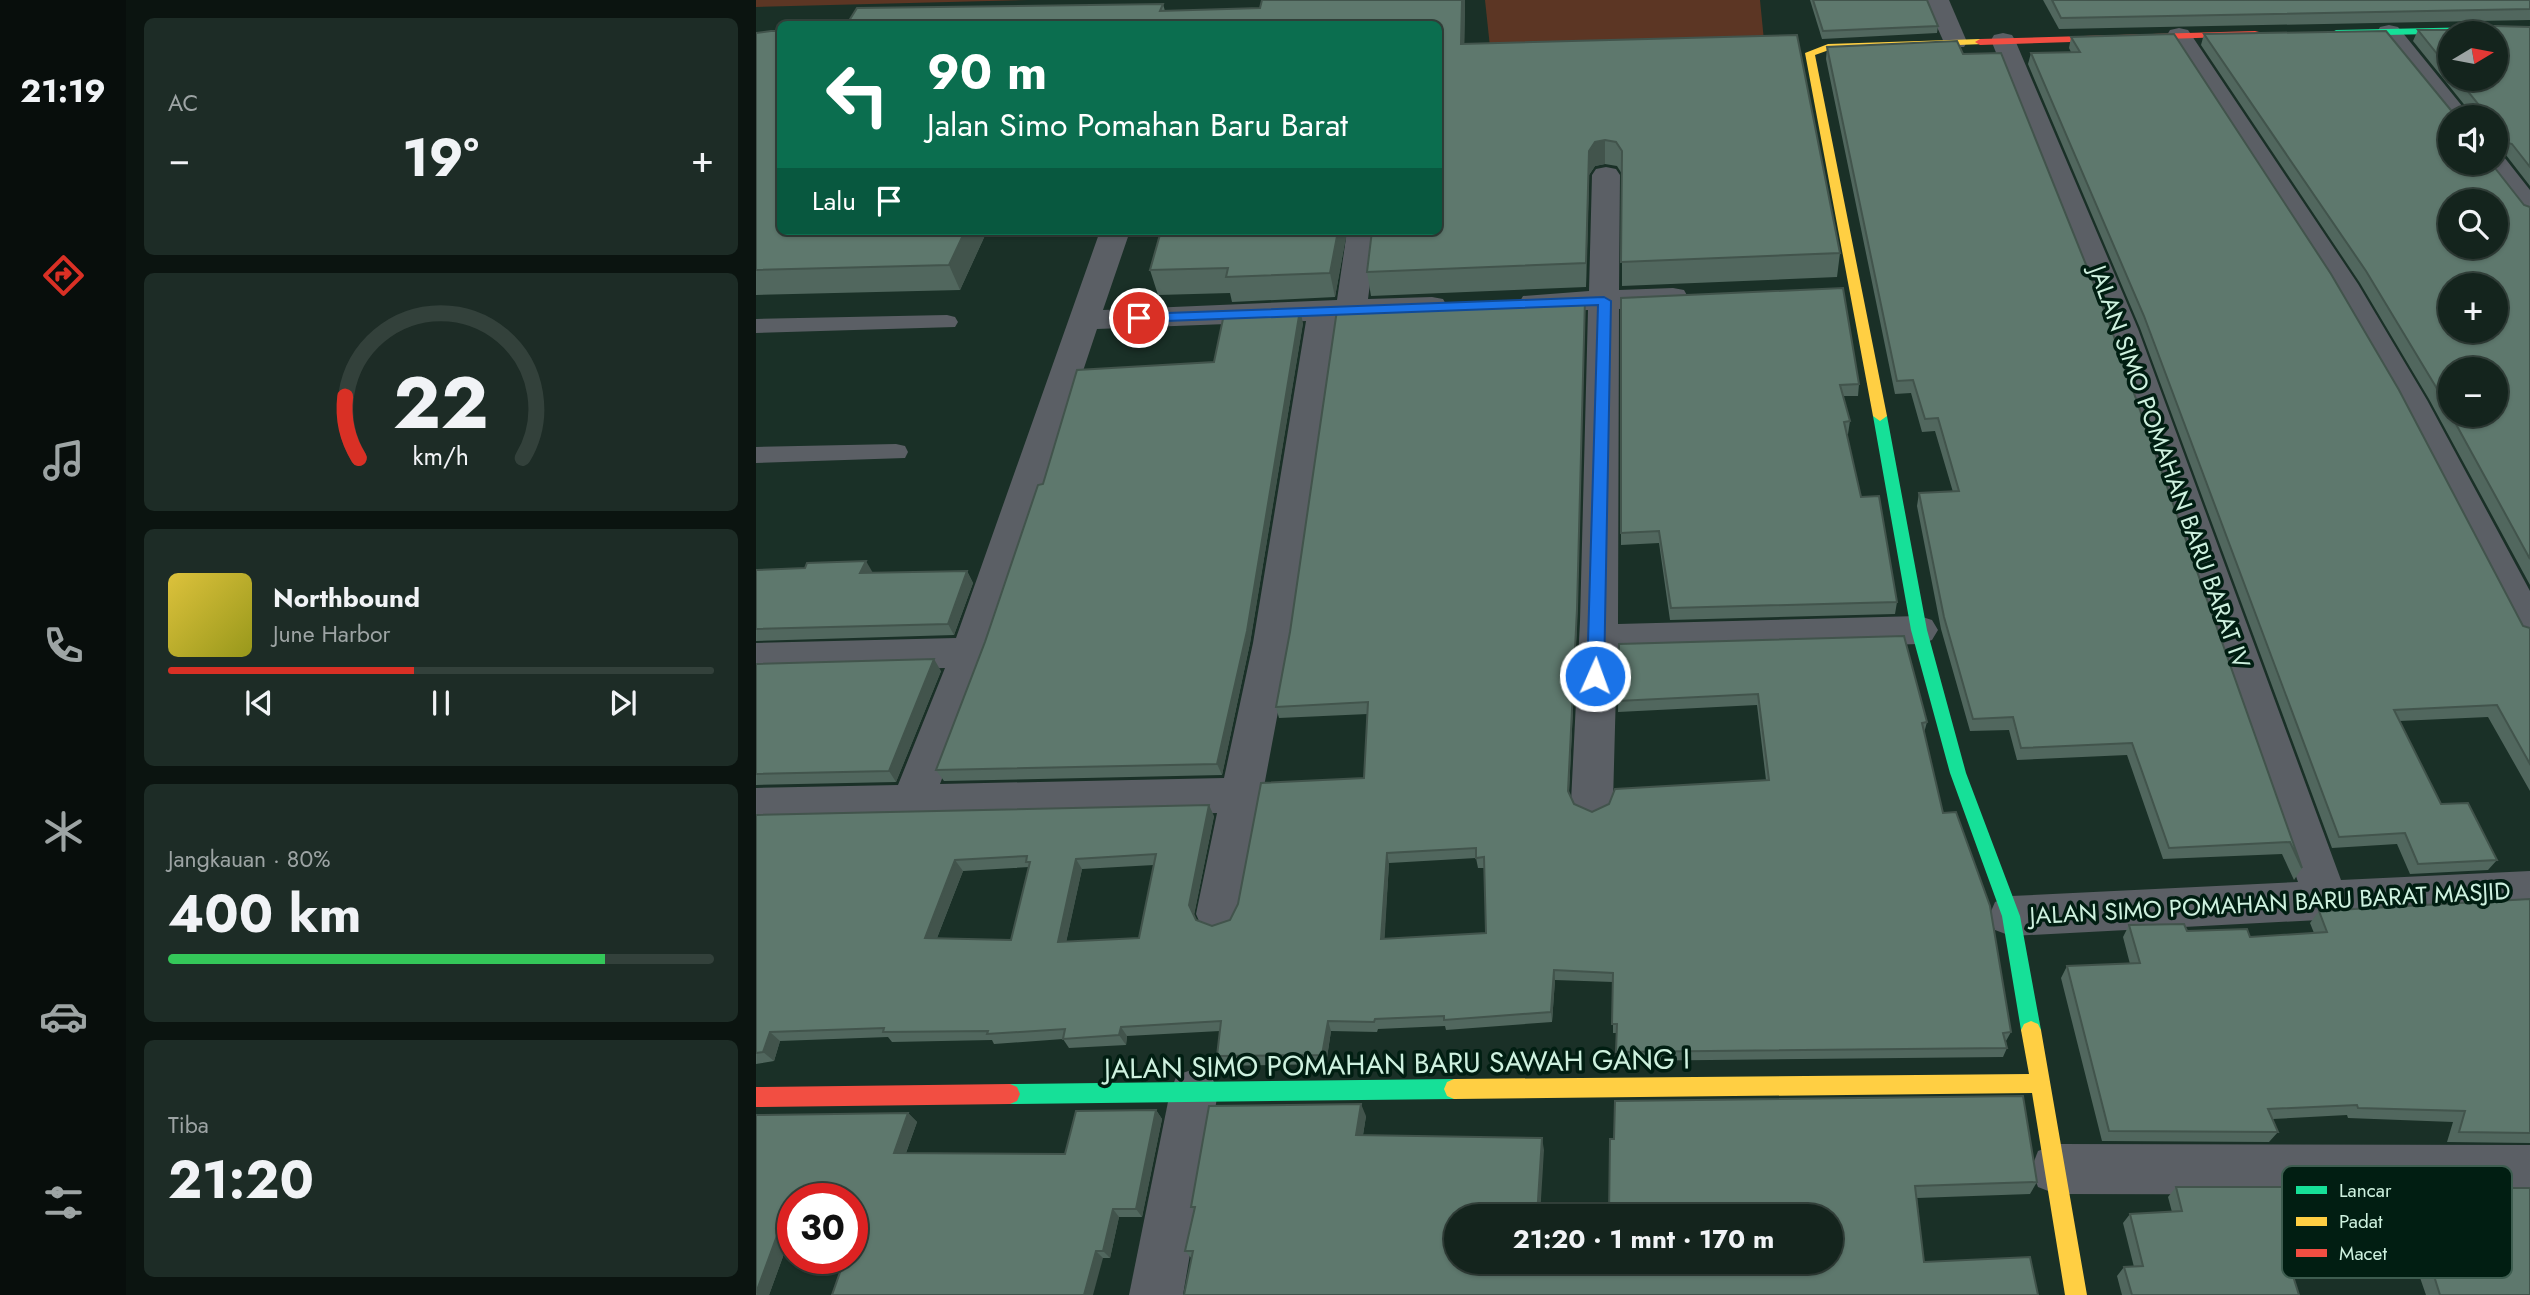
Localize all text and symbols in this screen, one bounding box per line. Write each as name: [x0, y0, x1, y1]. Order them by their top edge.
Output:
north arrow: [2438, 21, 2508, 91]
map controls: [2438, 21, 2508, 427]
text: 90 m: [927, 37, 1047, 107]
icon: left: [812, 49, 903, 140]
text: 21:19: [20, 68, 106, 114]
text: AC: [168, 86, 198, 120]
text: Jalan Simo Pomahan Baru Barat: [927, 102, 1348, 148]
button: sound: [2438, 105, 2508, 175]
text: 19°: [402, 120, 479, 196]
text: −: [168, 131, 190, 186]
text: +: [691, 131, 714, 186]
text: Lalu: [812, 182, 856, 220]
icon: arrive: [870, 182, 908, 220]
button: search: [2438, 189, 2508, 259]
icon: directions: [39, 251, 88, 300]
street label: JALAN SIMO POMAHAN BARU BARAT IV: [2080, 258, 2259, 674]
button: +: [2438, 273, 2508, 343]
pin: [1109, 288, 1169, 348]
icon: arrive: [1120, 299, 1158, 337]
text: 22: [393, 351, 489, 456]
button: −: [2438, 357, 2508, 427]
icon: music: [39, 436, 88, 485]
text: km/h: [413, 438, 469, 474]
text: Northbound: [273, 579, 420, 617]
text: June Harbor: [273, 617, 390, 651]
icon: phone: [39, 621, 88, 670]
position arrow: [1558, 639, 1632, 713]
icon: previous: [240, 684, 278, 722]
icon: pause: [422, 684, 460, 722]
icon: next: [604, 684, 642, 722]
icon: climate: [39, 807, 88, 856]
text: Jangkauan · 80%: [168, 842, 331, 876]
street label: JALAN SIMO POMAHAN BARU BARAT MASJID: [2026, 873, 2511, 933]
text: 400 km: [168, 876, 361, 952]
icon: car: [39, 992, 88, 1041]
street label: JALAN SIMO POMAHAN BARU SAWAH GANG I: [1100, 1038, 1690, 1090]
text: Tiba: [168, 1108, 209, 1142]
text: 21:20: [168, 1142, 314, 1218]
legend: [2282, 1166, 2512, 1278]
text: Lancar: [2339, 1177, 2392, 1204]
icon: filters: [39, 1178, 88, 1227]
speed limit sign: 30: [777, 1183, 868, 1274]
text: Padat: [2339, 1208, 2383, 1235]
text: 21:20 · 1 mnt · 170 m: [1513, 1220, 1774, 1258]
text: Macet: [2339, 1240, 2387, 1267]

